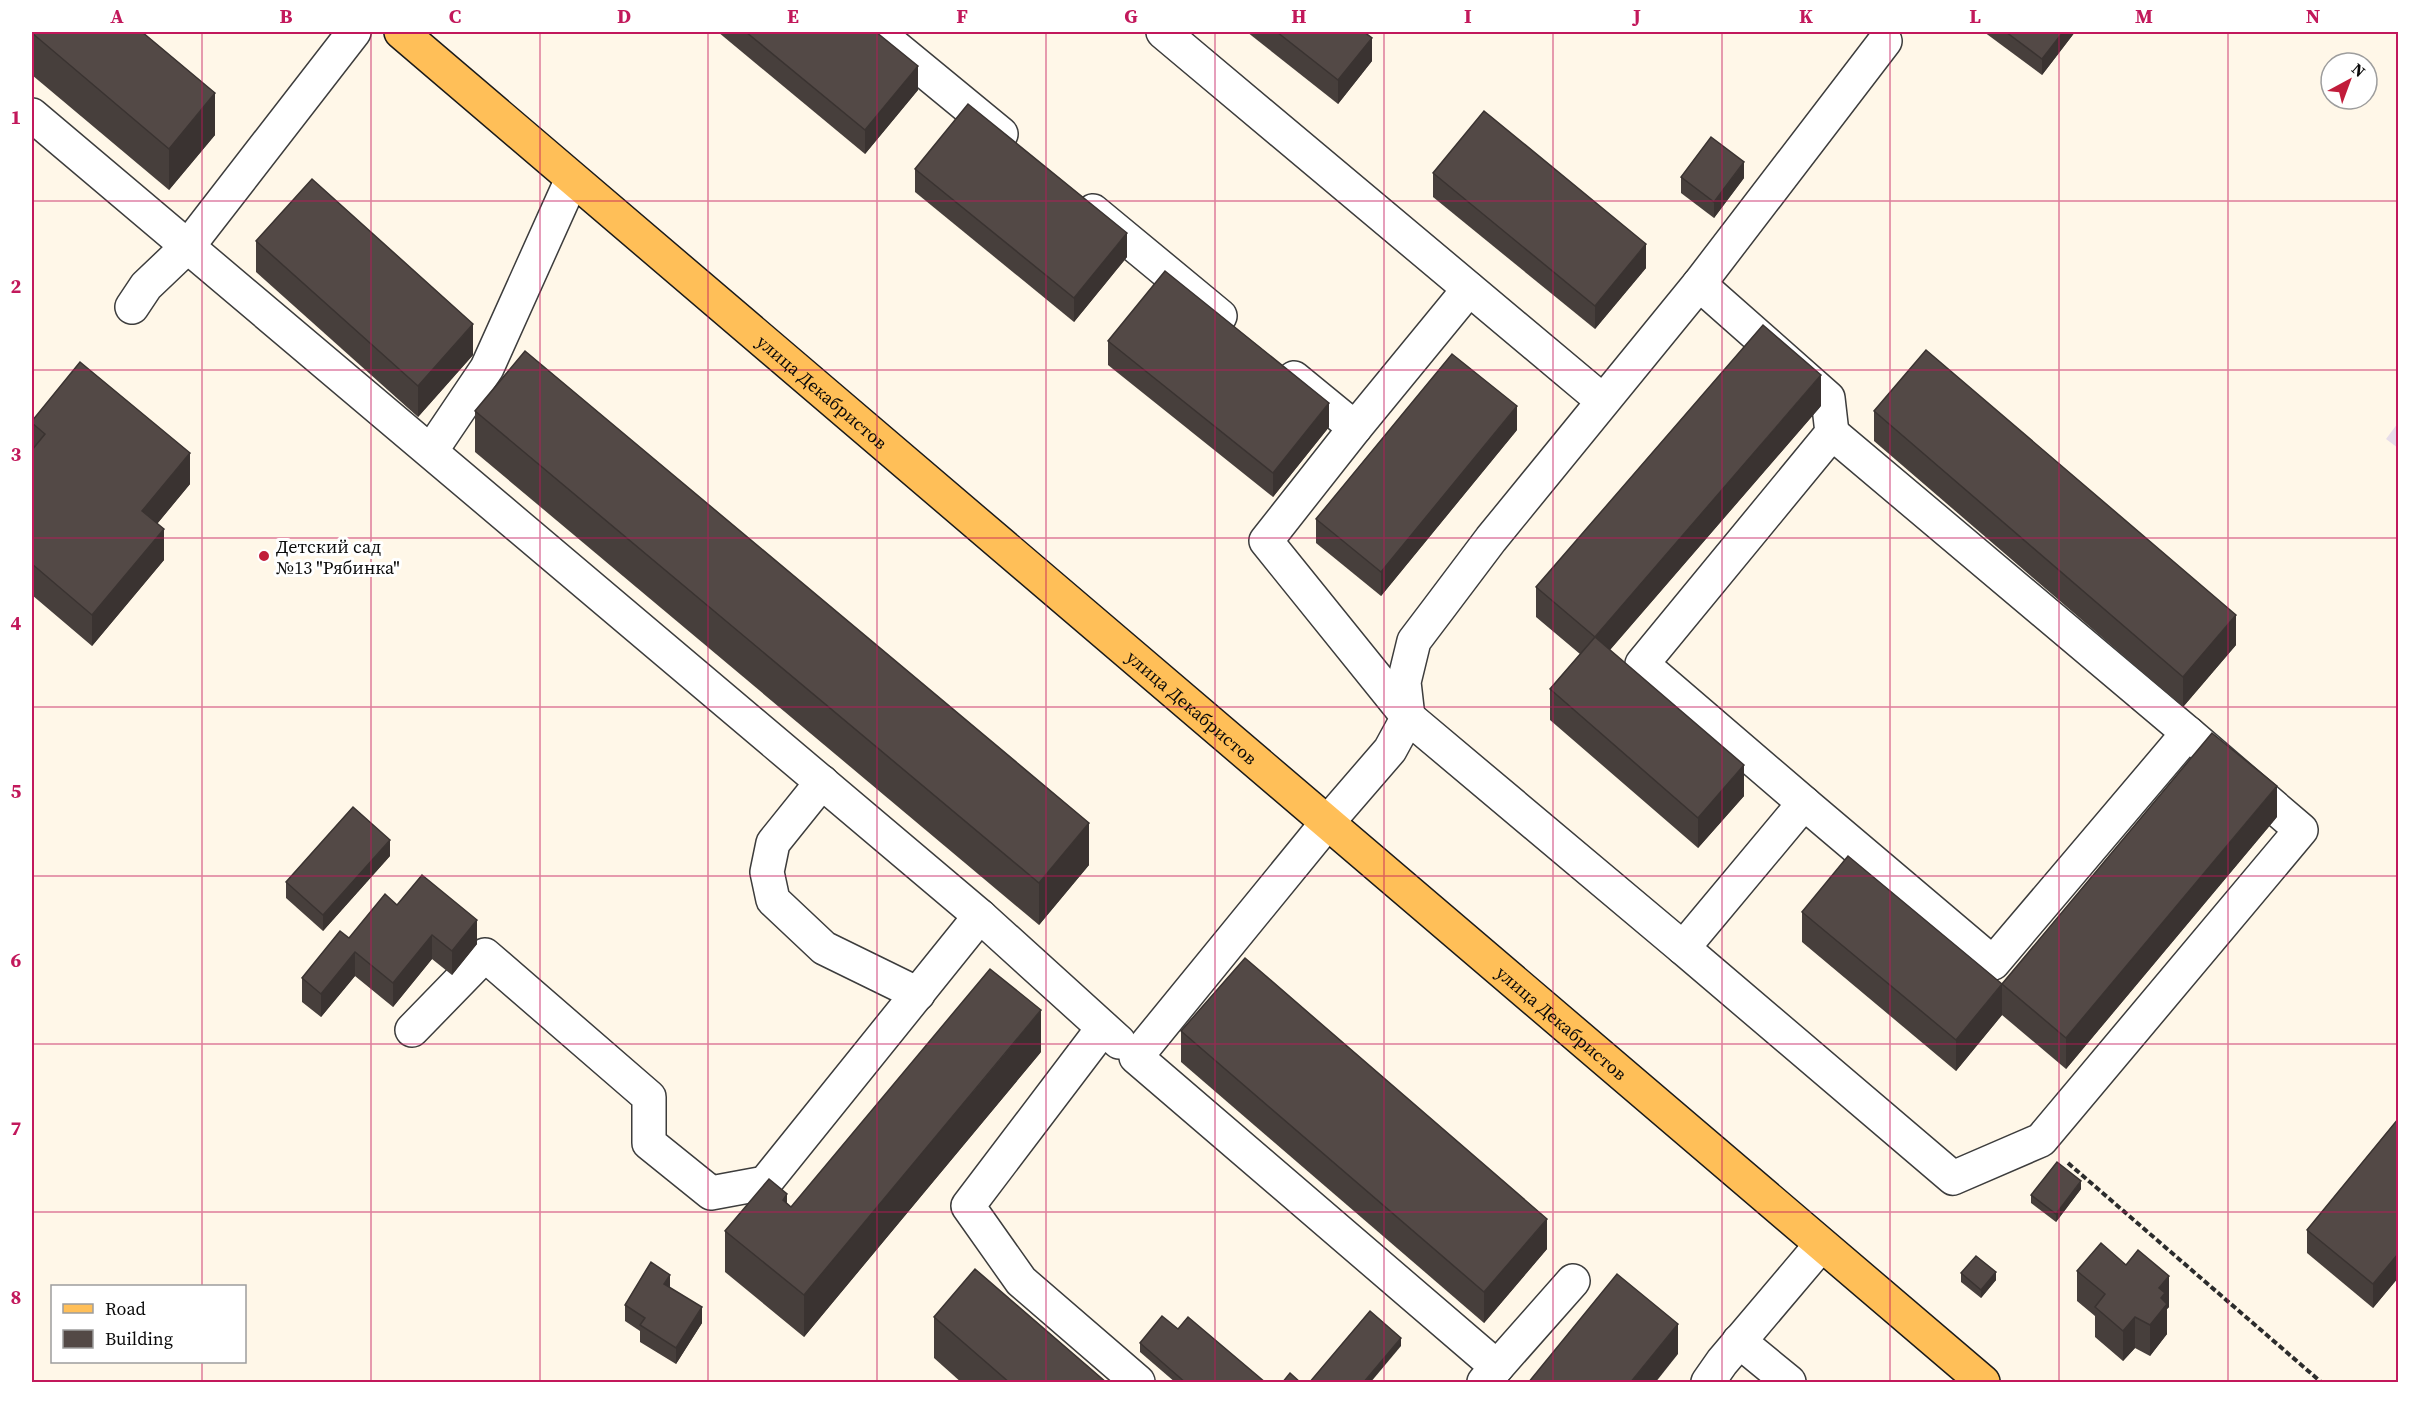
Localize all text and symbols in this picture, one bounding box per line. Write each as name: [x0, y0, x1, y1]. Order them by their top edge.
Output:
text: A: [110, 2, 124, 30]
text: B: [279, 2, 293, 30]
text: C: [449, 2, 461, 30]
text: D: [617, 2, 631, 30]
text: E: [787, 2, 799, 30]
text: F: [956, 2, 968, 30]
text: G: [1124, 2, 1138, 30]
text: H: [1291, 2, 1307, 30]
text: I: [1464, 2, 1472, 30]
text: J: [1631, 2, 1641, 30]
text: K: [1799, 2, 1813, 30]
text: L: [1969, 2, 1981, 30]
text: M: [2135, 2, 2153, 30]
text: N: [2306, 2, 2320, 30]
north arrow: [2319, 51, 2379, 111]
text: N: [2347, 58, 2371, 82]
text: 1: [11, 103, 21, 131]
text: 2: [11, 272, 22, 300]
street label: улица Декабристов: [752, 329, 893, 455]
text: 3: [11, 440, 22, 468]
place label: Детский сад №13 "Рябинка": [276, 534, 400, 580]
marker: Детский сад №13 "Рябинка": [257, 549, 271, 563]
text: 4: [11, 609, 22, 637]
street label: улица Декабристов: [1121, 644, 1263, 770]
text: 5: [11, 777, 22, 805]
text: 6: [11, 946, 22, 974]
street label: улица Декабристов: [1491, 960, 1632, 1085]
text: 7: [11, 1114, 22, 1142]
text: 8: [11, 1283, 21, 1311]
legend: [51, 1285, 246, 1363]
text: Road: [105, 1296, 146, 1321]
text: Building: [105, 1326, 173, 1351]

